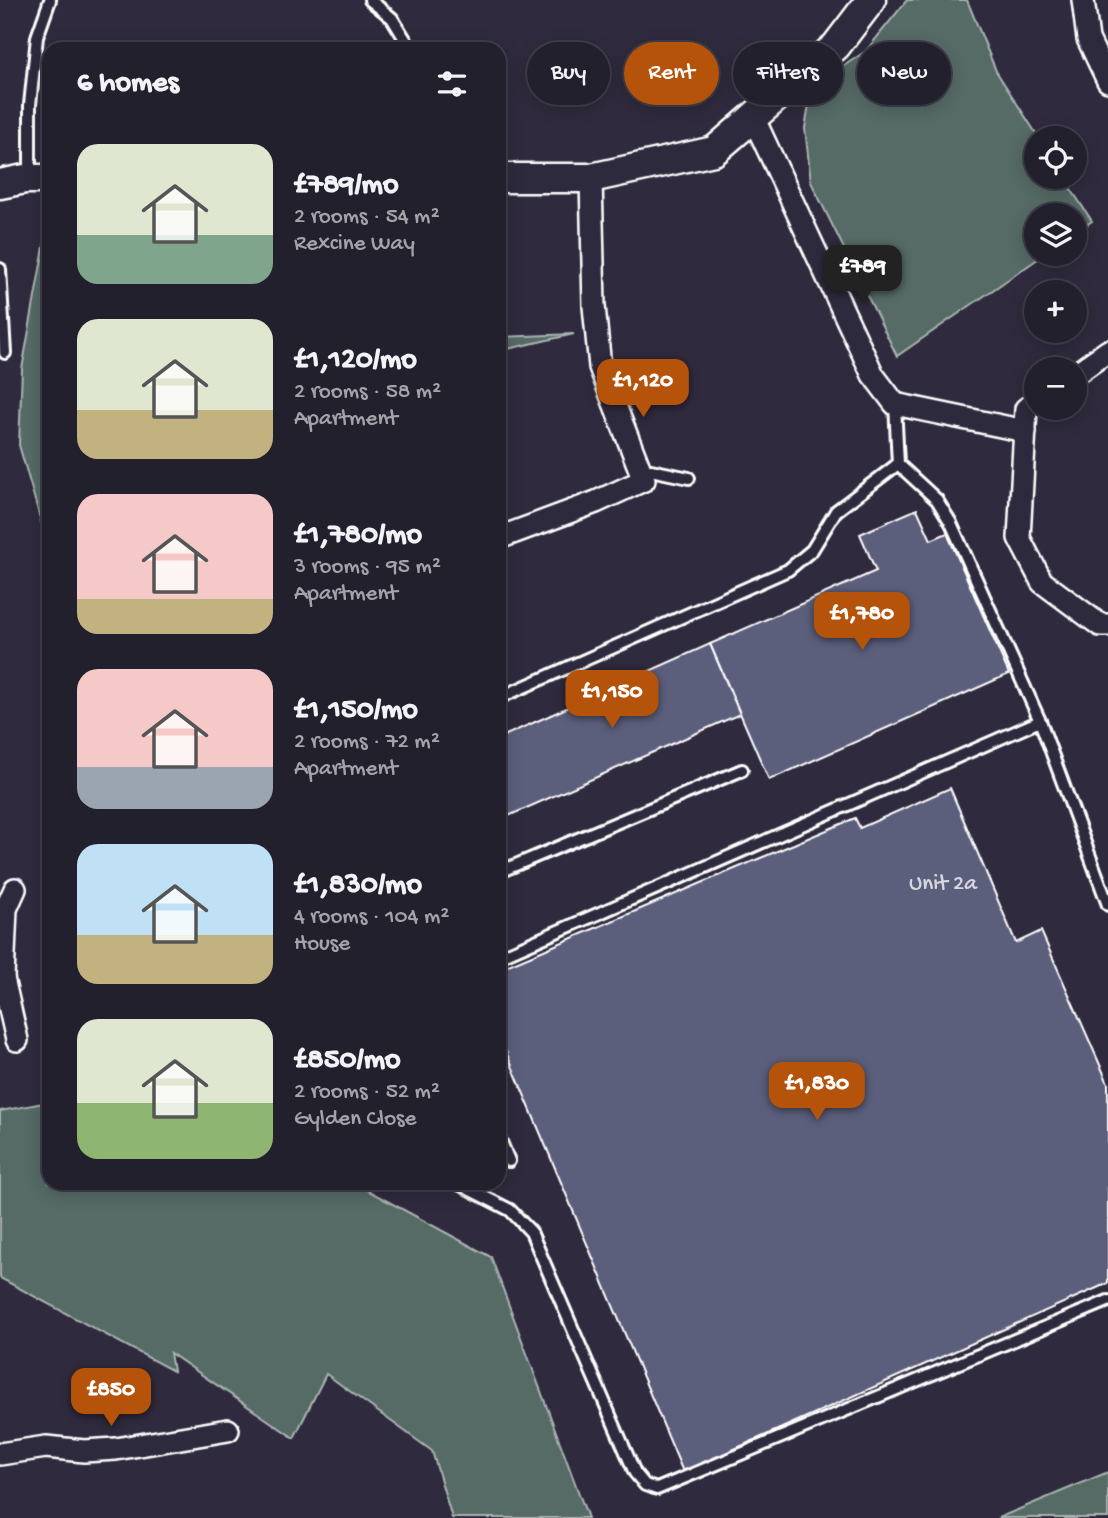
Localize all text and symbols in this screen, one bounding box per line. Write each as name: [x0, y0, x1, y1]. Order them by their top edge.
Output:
chip: Buy: [527, 42, 610, 105]
chip: Rent: [624, 42, 719, 105]
chip: Filters: [733, 42, 843, 105]
chip: New: [857, 42, 951, 105]
icon: filters: [433, 65, 471, 103]
text: 6 homes: [77, 67, 179, 102]
map controls: [1024, 126, 1087, 420]
button: locate: [1024, 126, 1087, 189]
text: £789/mo: [294, 169, 398, 204]
icon: home: [133, 172, 217, 256]
button: layers: [1024, 203, 1087, 266]
text: 2 rooms · 54 m²: [294, 204, 440, 231]
text: Rexcine Way: [294, 231, 415, 258]
pin: £789: [822, 246, 904, 305]
text: £789: [840, 254, 886, 281]
button: +: [1024, 280, 1087, 343]
text: £1,120/mo: [294, 344, 417, 379]
icon: home: [133, 347, 217, 431]
button: −: [1024, 357, 1087, 420]
pin: £1,120: [586, 360, 700, 419]
text: £1,120: [613, 368, 673, 395]
text: 2 rooms · 58 m²: [294, 379, 441, 406]
text: Apartment: [294, 406, 398, 433]
text: £1,780/mo: [294, 519, 422, 554]
icon: home: [133, 522, 217, 606]
text: 3 rooms · 95 m²: [294, 554, 441, 581]
text: Apartment: [294, 581, 398, 608]
pin: £1,780: [805, 592, 919, 652]
text: £1,780: [830, 601, 894, 628]
pin: £1,150: [555, 670, 669, 730]
text: £1,150: [581, 679, 643, 706]
text: £1,150/mo: [294, 694, 418, 729]
icon: home: [133, 697, 217, 781]
text: 2 rooms · 72 m²: [294, 729, 440, 756]
text: Apartment: [294, 756, 398, 783]
text: £1,830/mo: [294, 869, 422, 904]
house number: Unit 2a: [909, 871, 978, 898]
icon: home: [133, 872, 217, 956]
text: 4 rooms · 104 m²: [294, 904, 449, 931]
text: House: [294, 931, 350, 958]
text: £850/mo: [294, 1044, 401, 1079]
icon: home: [133, 1047, 217, 1131]
pin: £1,830: [760, 1062, 874, 1122]
text: £1,830: [785, 1071, 849, 1098]
text: 2 rooms · 52 m²: [294, 1079, 440, 1106]
text: Gylden Close: [294, 1106, 416, 1133]
pin: £850: [70, 1368, 152, 1428]
text: £850: [87, 1377, 135, 1404]

